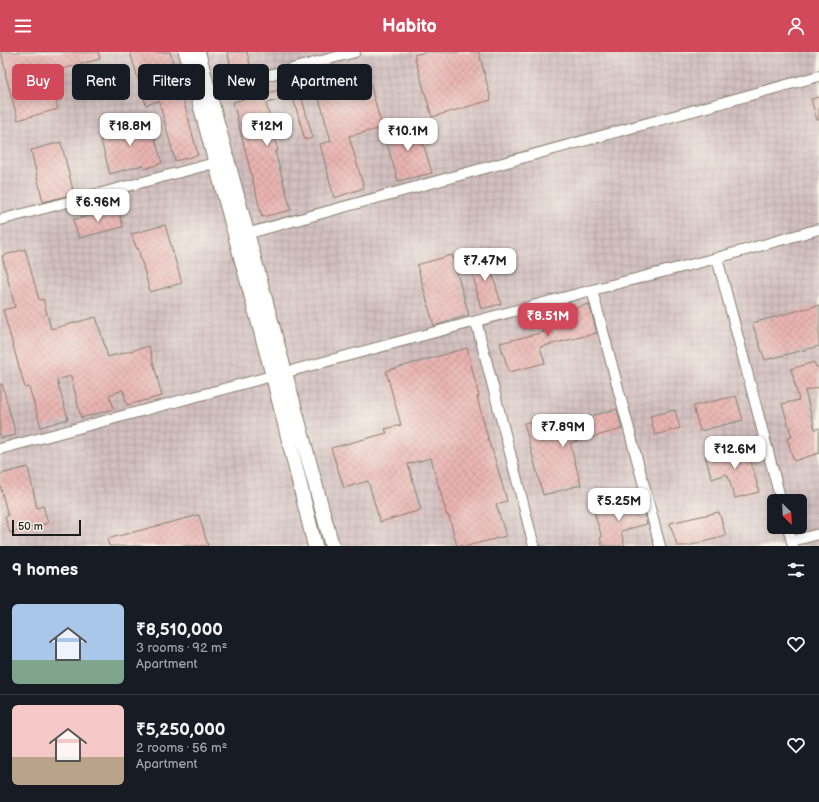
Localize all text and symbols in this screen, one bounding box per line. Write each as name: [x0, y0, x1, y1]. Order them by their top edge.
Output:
icon: menu: [12, 15, 34, 37]
icon: person: [785, 15, 807, 37]
text: Habito: [382, 16, 437, 37]
chip: Buy: [12, 64, 64, 100]
chip: Rent: [72, 64, 130, 100]
chip: Filters: [138, 64, 205, 100]
chip: New: [213, 64, 269, 100]
chip: Apartment: [277, 64, 372, 100]
pin: ₹18.8M: [97, 113, 163, 147]
pin: ₹12M: [243, 113, 291, 147]
text: ₹18.8M: [109, 118, 151, 134]
text: ₹12M: [251, 118, 283, 134]
pin: ₹10.1M: [375, 118, 441, 152]
text: ₹10.1M: [388, 123, 428, 139]
pin: ₹6.96M: [65, 189, 131, 223]
text: ₹6.96M: [76, 194, 120, 210]
pin: ₹7.47M: [452, 248, 518, 282]
text: ₹7.47M: [463, 253, 507, 269]
pin: ₹8.51M: [515, 303, 581, 337]
text: ₹8.51M: [527, 308, 569, 324]
pin: ₹7.89M: [530, 414, 596, 448]
text: ₹7.89M: [541, 419, 585, 435]
pin: ₹12.6M: [702, 436, 768, 470]
text: ₹12.6M: [714, 441, 756, 457]
pin: ₹5.25M: [586, 488, 652, 522]
text: ₹5.25M: [597, 493, 641, 509]
north arrow: [767, 494, 807, 534]
map controls: [767, 494, 807, 534]
scale bar: [12, 518, 81, 537]
text: 50 m: [18, 520, 43, 533]
icon: filters: [785, 559, 807, 581]
text: 9 homes: [12, 560, 78, 580]
icon: home: [44, 620, 92, 668]
text: ₹8,510,000: [136, 620, 223, 640]
icon: heart: [785, 633, 807, 655]
text: 3 rooms · 92 m²: [136, 640, 227, 656]
text: Apartment: [136, 656, 197, 672]
text: ₹5,250,000: [136, 720, 225, 740]
icon: home: [44, 721, 92, 769]
icon: heart: [785, 734, 807, 756]
text: 2 rooms · 56 m²: [136, 740, 227, 756]
text: Apartment: [136, 756, 197, 772]

